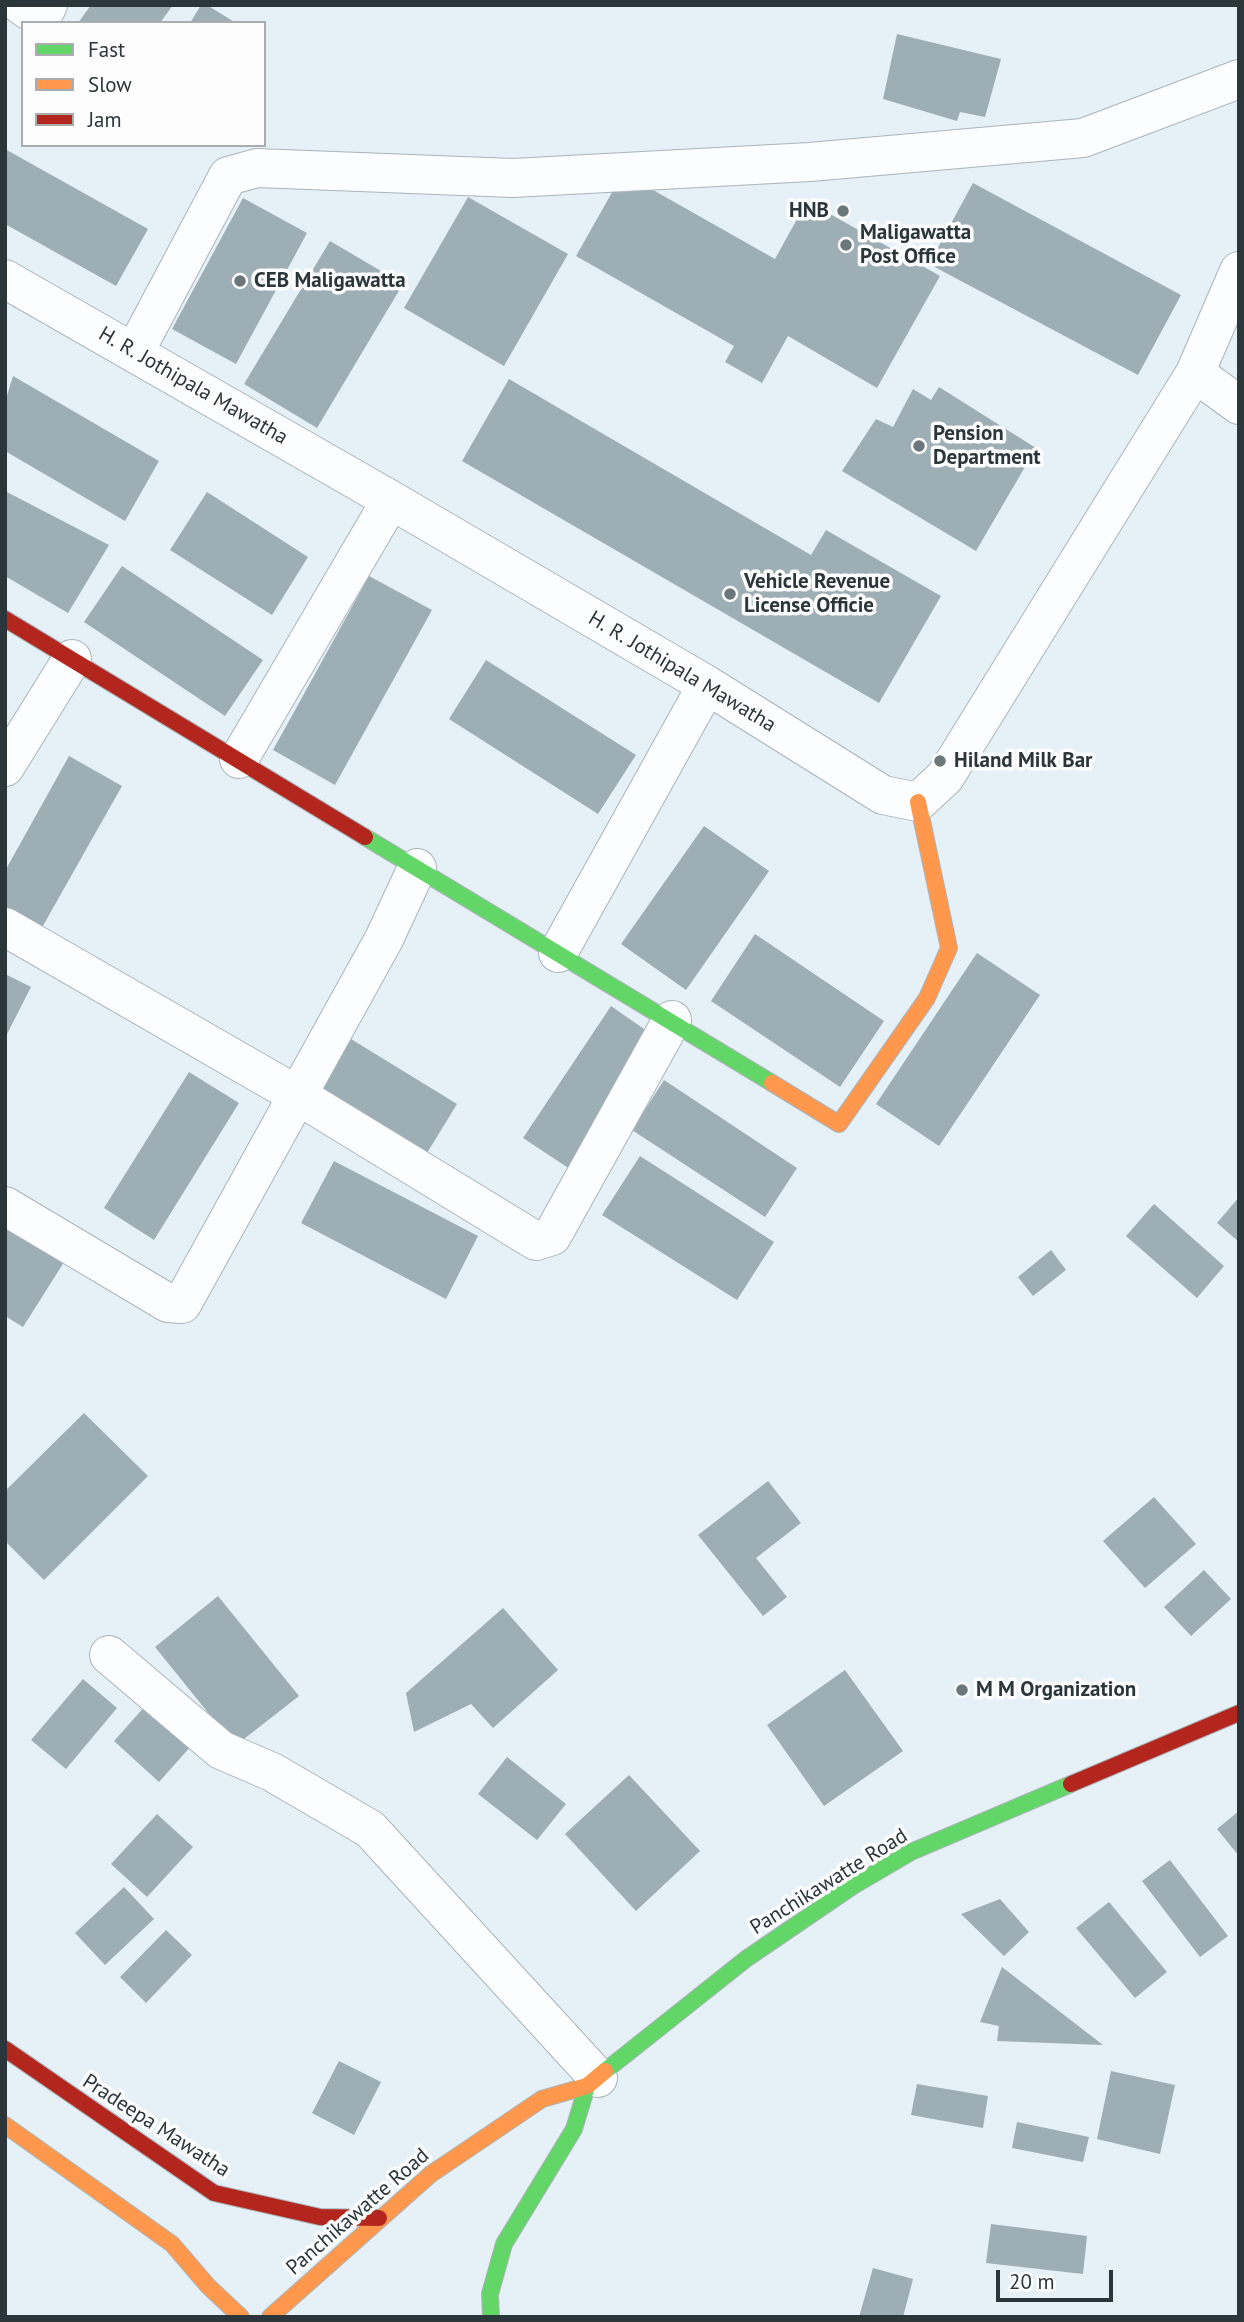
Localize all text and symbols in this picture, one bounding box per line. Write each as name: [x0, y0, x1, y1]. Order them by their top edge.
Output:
legend: [21, 21, 266, 147]
text: Fast: [88, 36, 125, 63]
text: Slow: [88, 71, 132, 98]
text: Jam: [88, 106, 122, 133]
place label: HNB: [789, 198, 829, 224]
marker: HNB: [835, 203, 851, 219]
place label: Maligawatta Post Office: [860, 220, 971, 270]
marker: Maligawatta Post Office: [838, 237, 854, 253]
place label: CEB Maligawatta: [254, 268, 406, 294]
marker: CEB Maligawatta: [232, 273, 248, 289]
street label: H. R. Jothipala Mawatha: [94, 322, 292, 450]
place label: Pension Department: [933, 421, 1041, 471]
marker: Pension Department: [911, 438, 927, 454]
place label: Vehicle Revenue License Officie: [744, 569, 890, 619]
marker: Vehicle Revenue License Officie: [722, 586, 738, 602]
street label: H. R. Jothipala Mawatha: [584, 606, 780, 738]
place label: Hiland Milk Bar: [954, 748, 1092, 774]
marker: Hiland Milk Bar: [932, 753, 948, 769]
place label: M M Organization: [976, 1677, 1136, 1703]
marker: M M Organization: [954, 1682, 970, 1698]
street label: Panchikawatte Road: [746, 1823, 912, 1941]
street label: Pradeepa Mawatha: [78, 2069, 234, 2183]
street label: Panchikawatte Road: [282, 2143, 434, 2281]
scale bar: [999, 2256, 1116, 2300]
text: 20 m: [1009, 2268, 1055, 2295]

